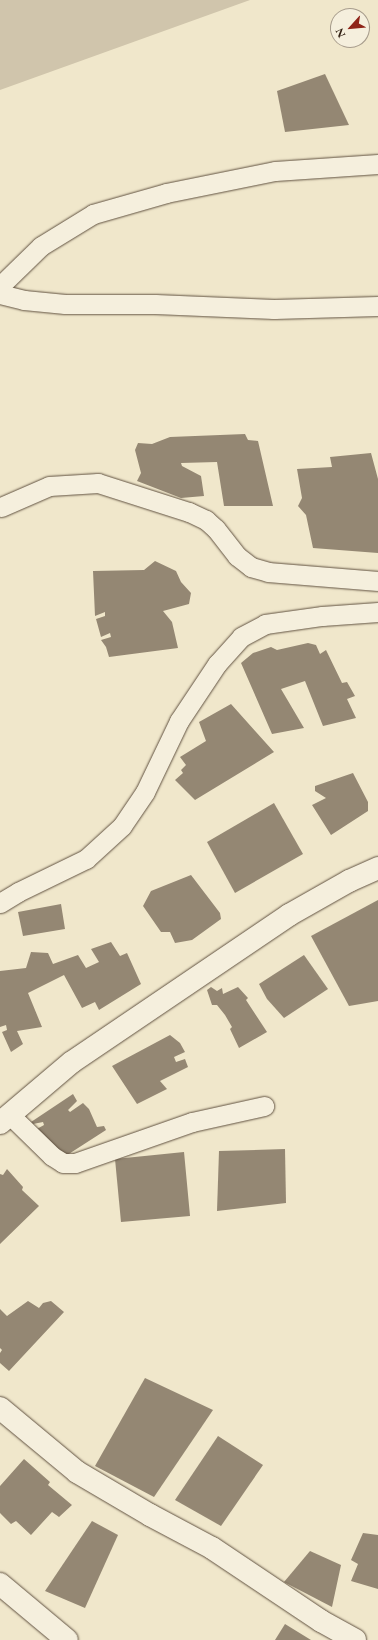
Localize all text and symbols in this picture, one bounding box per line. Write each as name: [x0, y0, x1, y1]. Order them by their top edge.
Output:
north arrow: [330, 8, 370, 48]
text: N: [332, 26, 348, 40]

